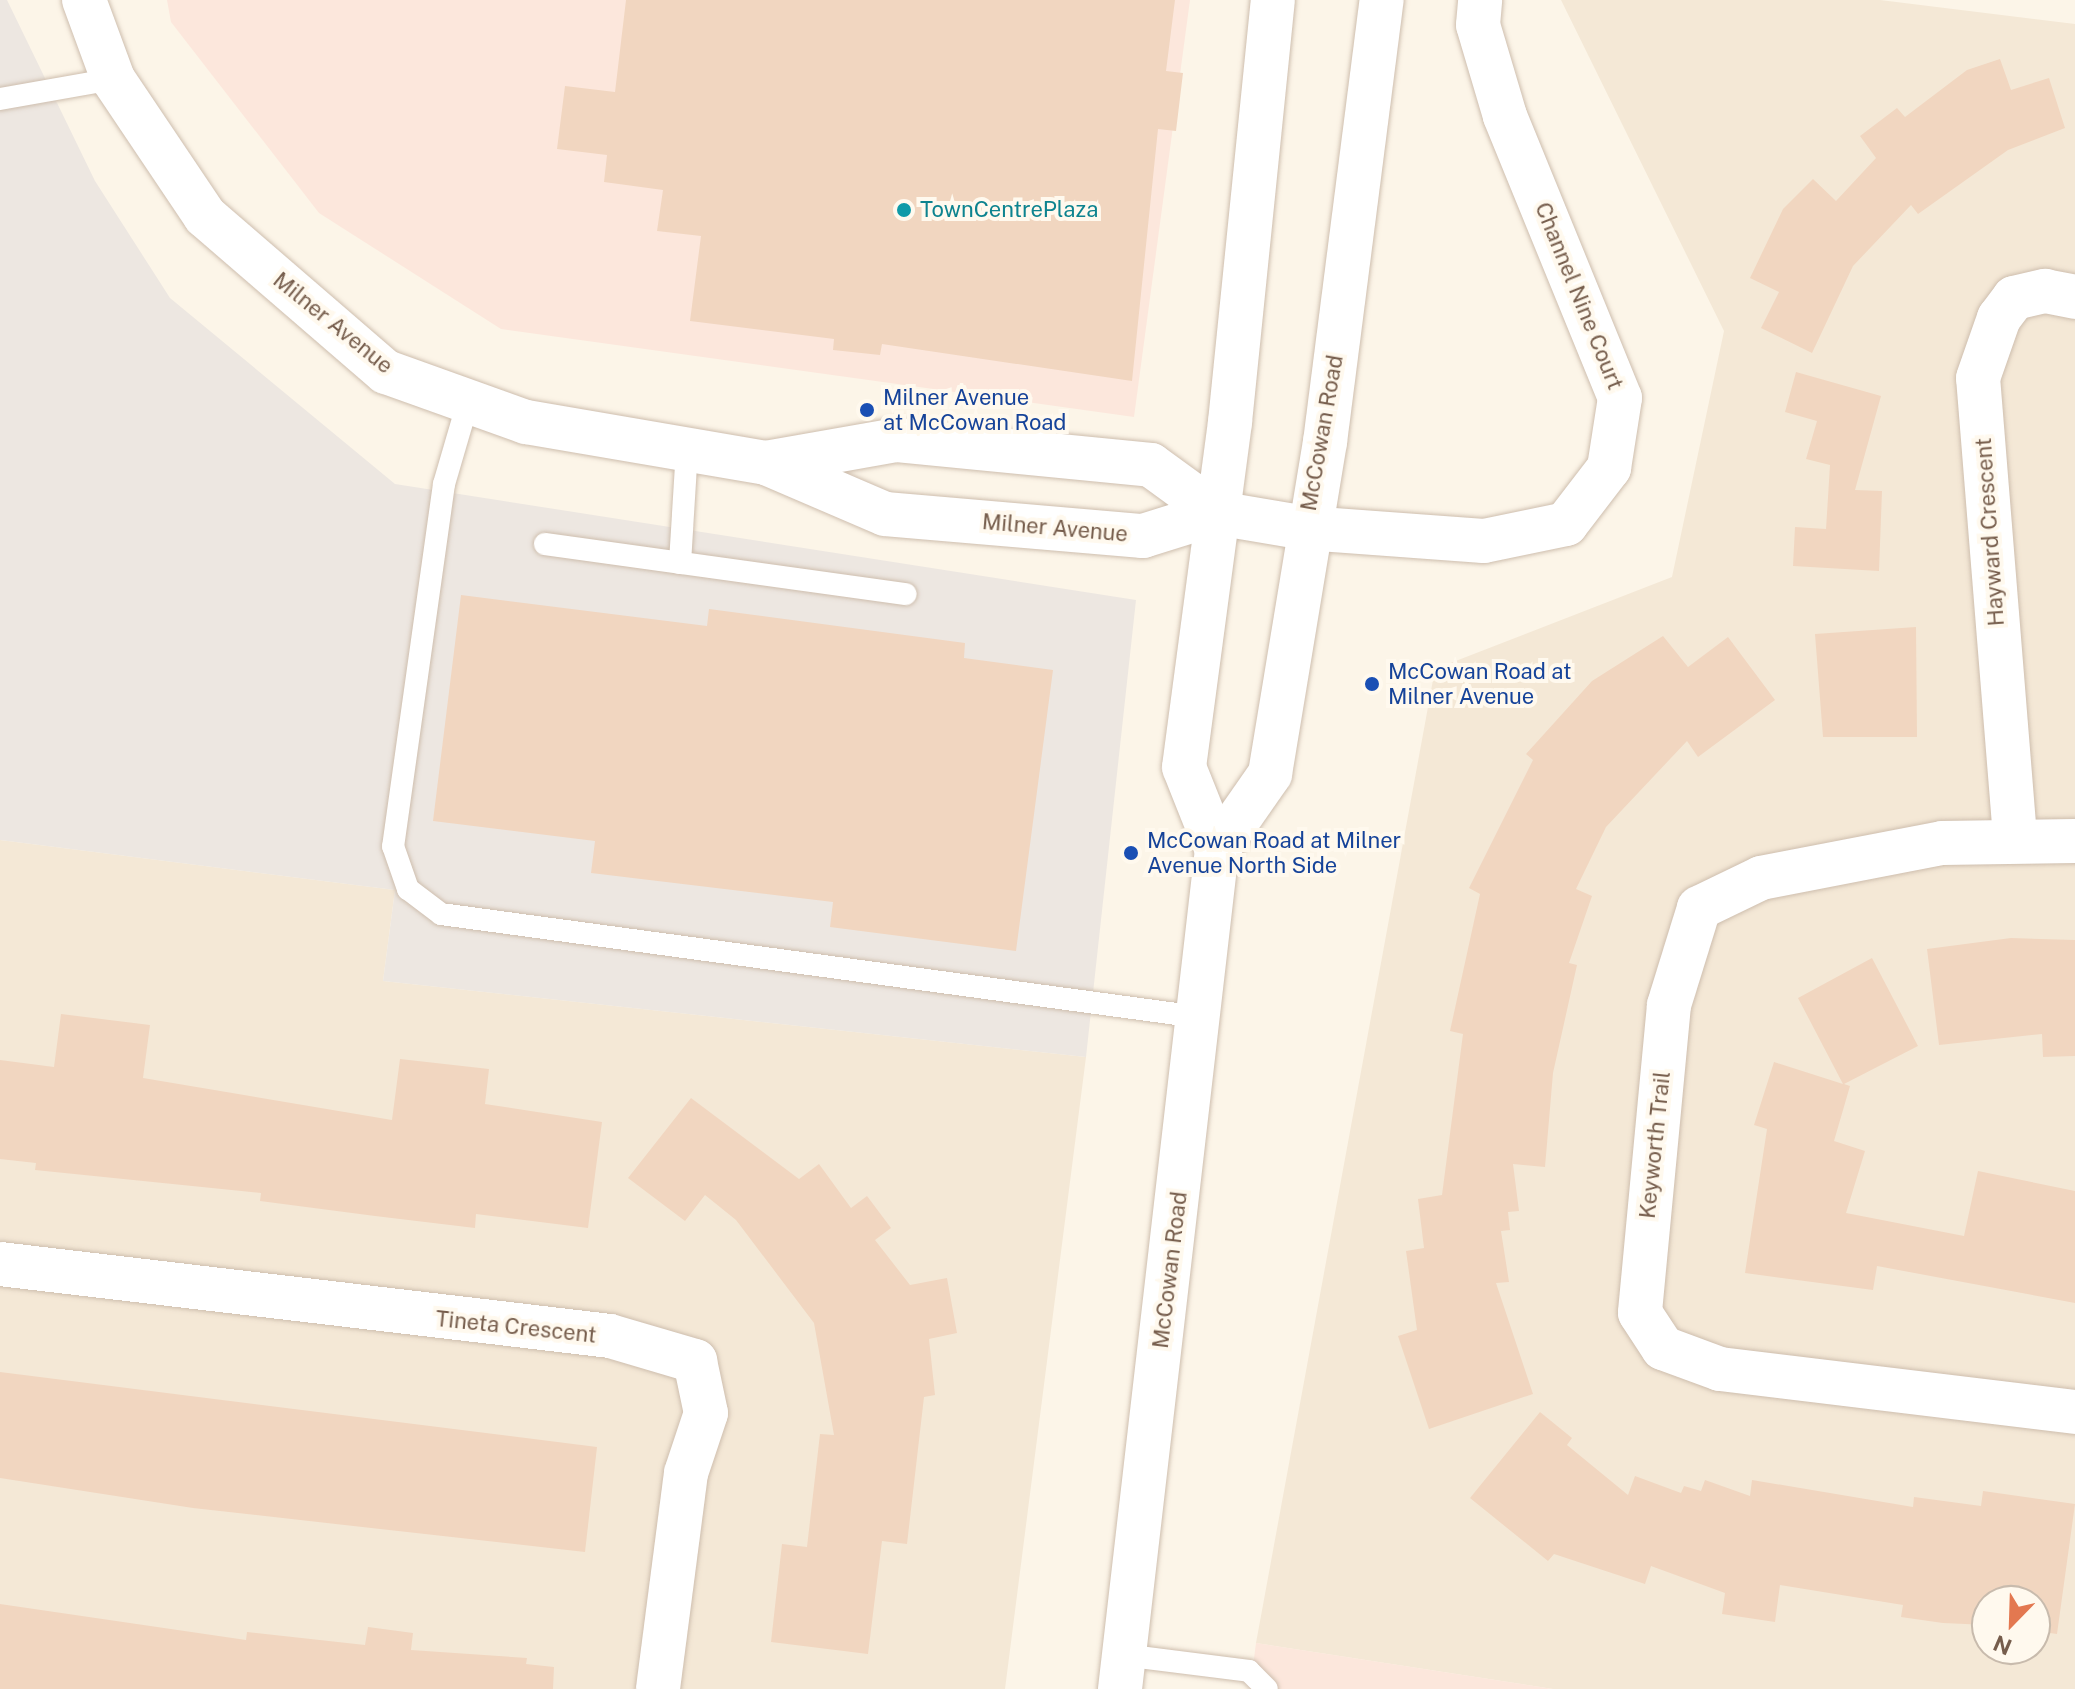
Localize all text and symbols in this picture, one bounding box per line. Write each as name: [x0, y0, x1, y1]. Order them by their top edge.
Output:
place label: TownCentrePlaza: [920, 197, 1098, 223]
street label: Channel Nine Court: [1529, 198, 1629, 394]
marker: TownCentrePlaza: [895, 201, 913, 219]
street label: Milner Avenue: [268, 267, 398, 379]
street label: McCowan Road: [1295, 353, 1349, 513]
place label: Milner Avenue at McCowan Road: [883, 384, 1066, 436]
marker: Milner Avenue at McCowan Road: [858, 401, 876, 419]
street label: Hayward Crescent: [1970, 437, 2010, 627]
street label: Milner Avenue: [981, 508, 1129, 548]
place label: McCowan Road at Milner Avenue: [1388, 658, 1571, 710]
marker: McCowan Road at Milner Avenue: [1363, 675, 1381, 693]
place label: McCowan Road at Milner Avenue North Side: [1147, 827, 1401, 878]
marker: McCowan Road at Milner Avenue North Side: [1122, 844, 1140, 862]
street label: Keyworth Trail: [1634, 1070, 1676, 1220]
street label: McCowan Road: [1147, 1190, 1193, 1350]
street label: Tineta Crescent: [434, 1305, 598, 1349]
north arrow: [1971, 1585, 2051, 1665]
text: N: [1989, 1630, 2015, 1661]

